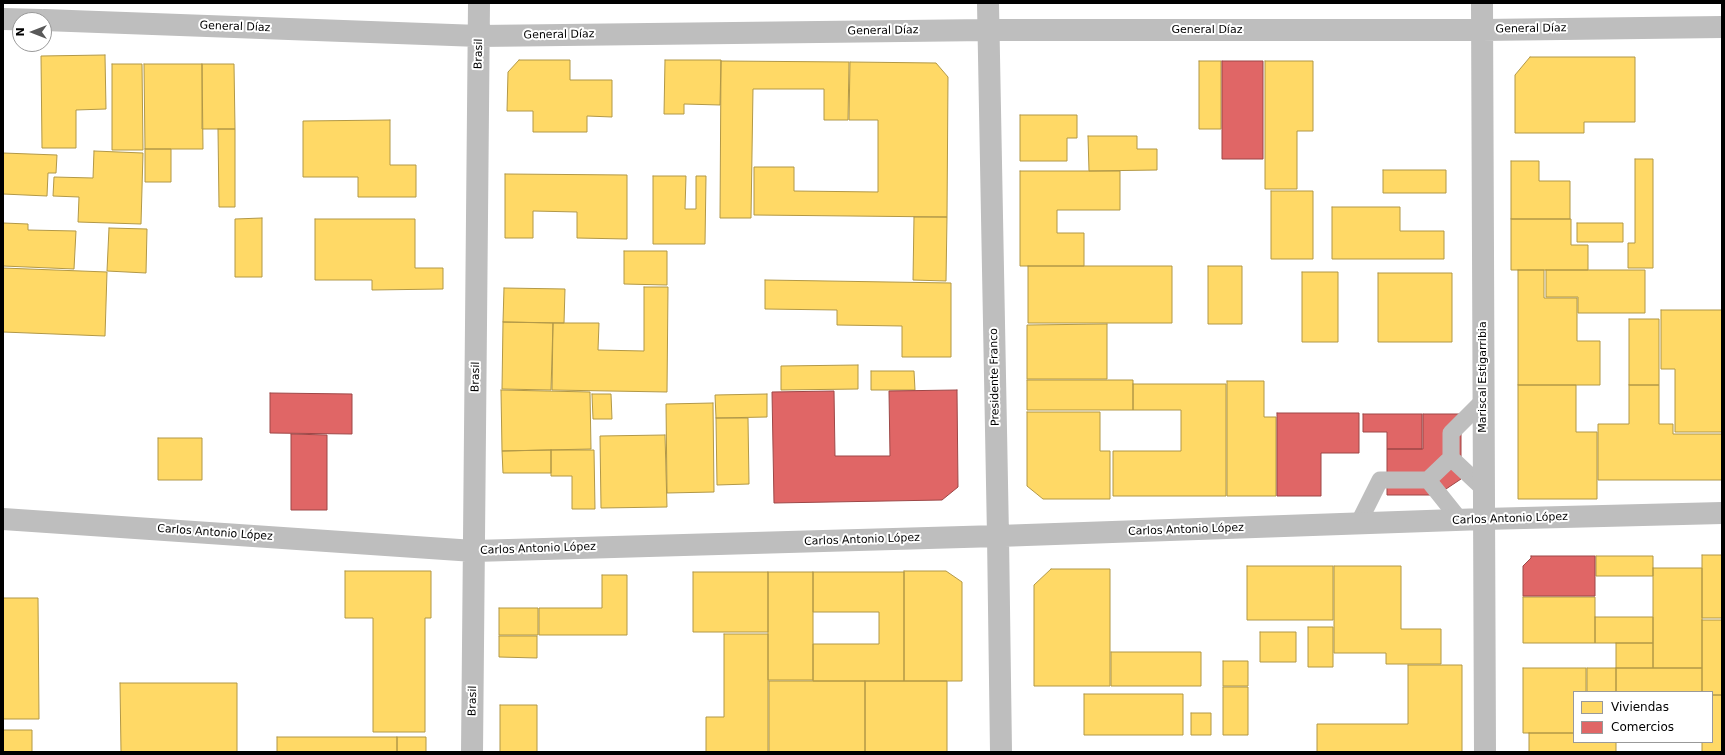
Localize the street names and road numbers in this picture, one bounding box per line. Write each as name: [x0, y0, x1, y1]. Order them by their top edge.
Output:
street label: General Díaz: [199, 19, 271, 35]
street label: General Díaz: [1495, 22, 1567, 36]
street label: General Díaz: [1172, 23, 1242, 37]
street label: General Díaz: [847, 24, 919, 38]
street label: General Díaz: [523, 28, 595, 42]
street label: Brasil: [472, 39, 486, 69]
street label: Mariscal Estigarribia: [1476, 321, 1490, 433]
street label: Presidente Franco: [988, 328, 1002, 426]
street label: Brasil: [469, 362, 483, 392]
street label: Carlos Antonio López: [1452, 510, 1568, 528]
street label: Carlos Antonio López: [1128, 521, 1244, 539]
street label: Carlos Antonio López: [157, 522, 273, 544]
street label: Carlos Antonio López: [804, 531, 920, 549]
street label: Carlos Antonio López: [480, 540, 596, 558]
street label: Brasil: [466, 686, 480, 716]

